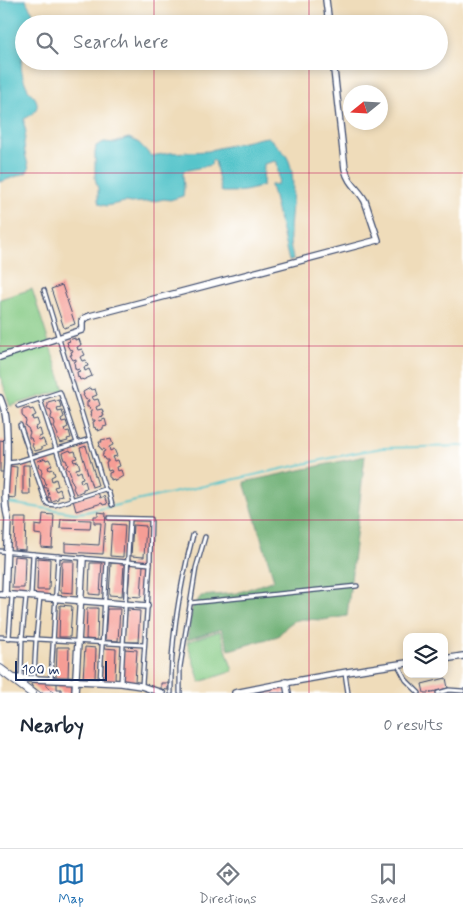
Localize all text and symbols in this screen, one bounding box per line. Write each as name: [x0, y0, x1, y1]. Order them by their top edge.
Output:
search box: [15, 15, 448, 70]
icon: search: [33, 29, 61, 57]
text: Search here: [73, 30, 169, 55]
north arrow: [343, 85, 388, 130]
map controls: [403, 633, 448, 678]
button: layers: [403, 633, 448, 678]
scale bar: [15, 658, 108, 681]
text: 100 m: [22, 661, 60, 679]
text: Nearby: [20, 712, 84, 740]
text: 0 results: [383, 715, 443, 736]
tab: Map: [57, 860, 85, 908]
tab: Directions: [199, 860, 257, 908]
tab: Saved: [371, 860, 406, 908]

